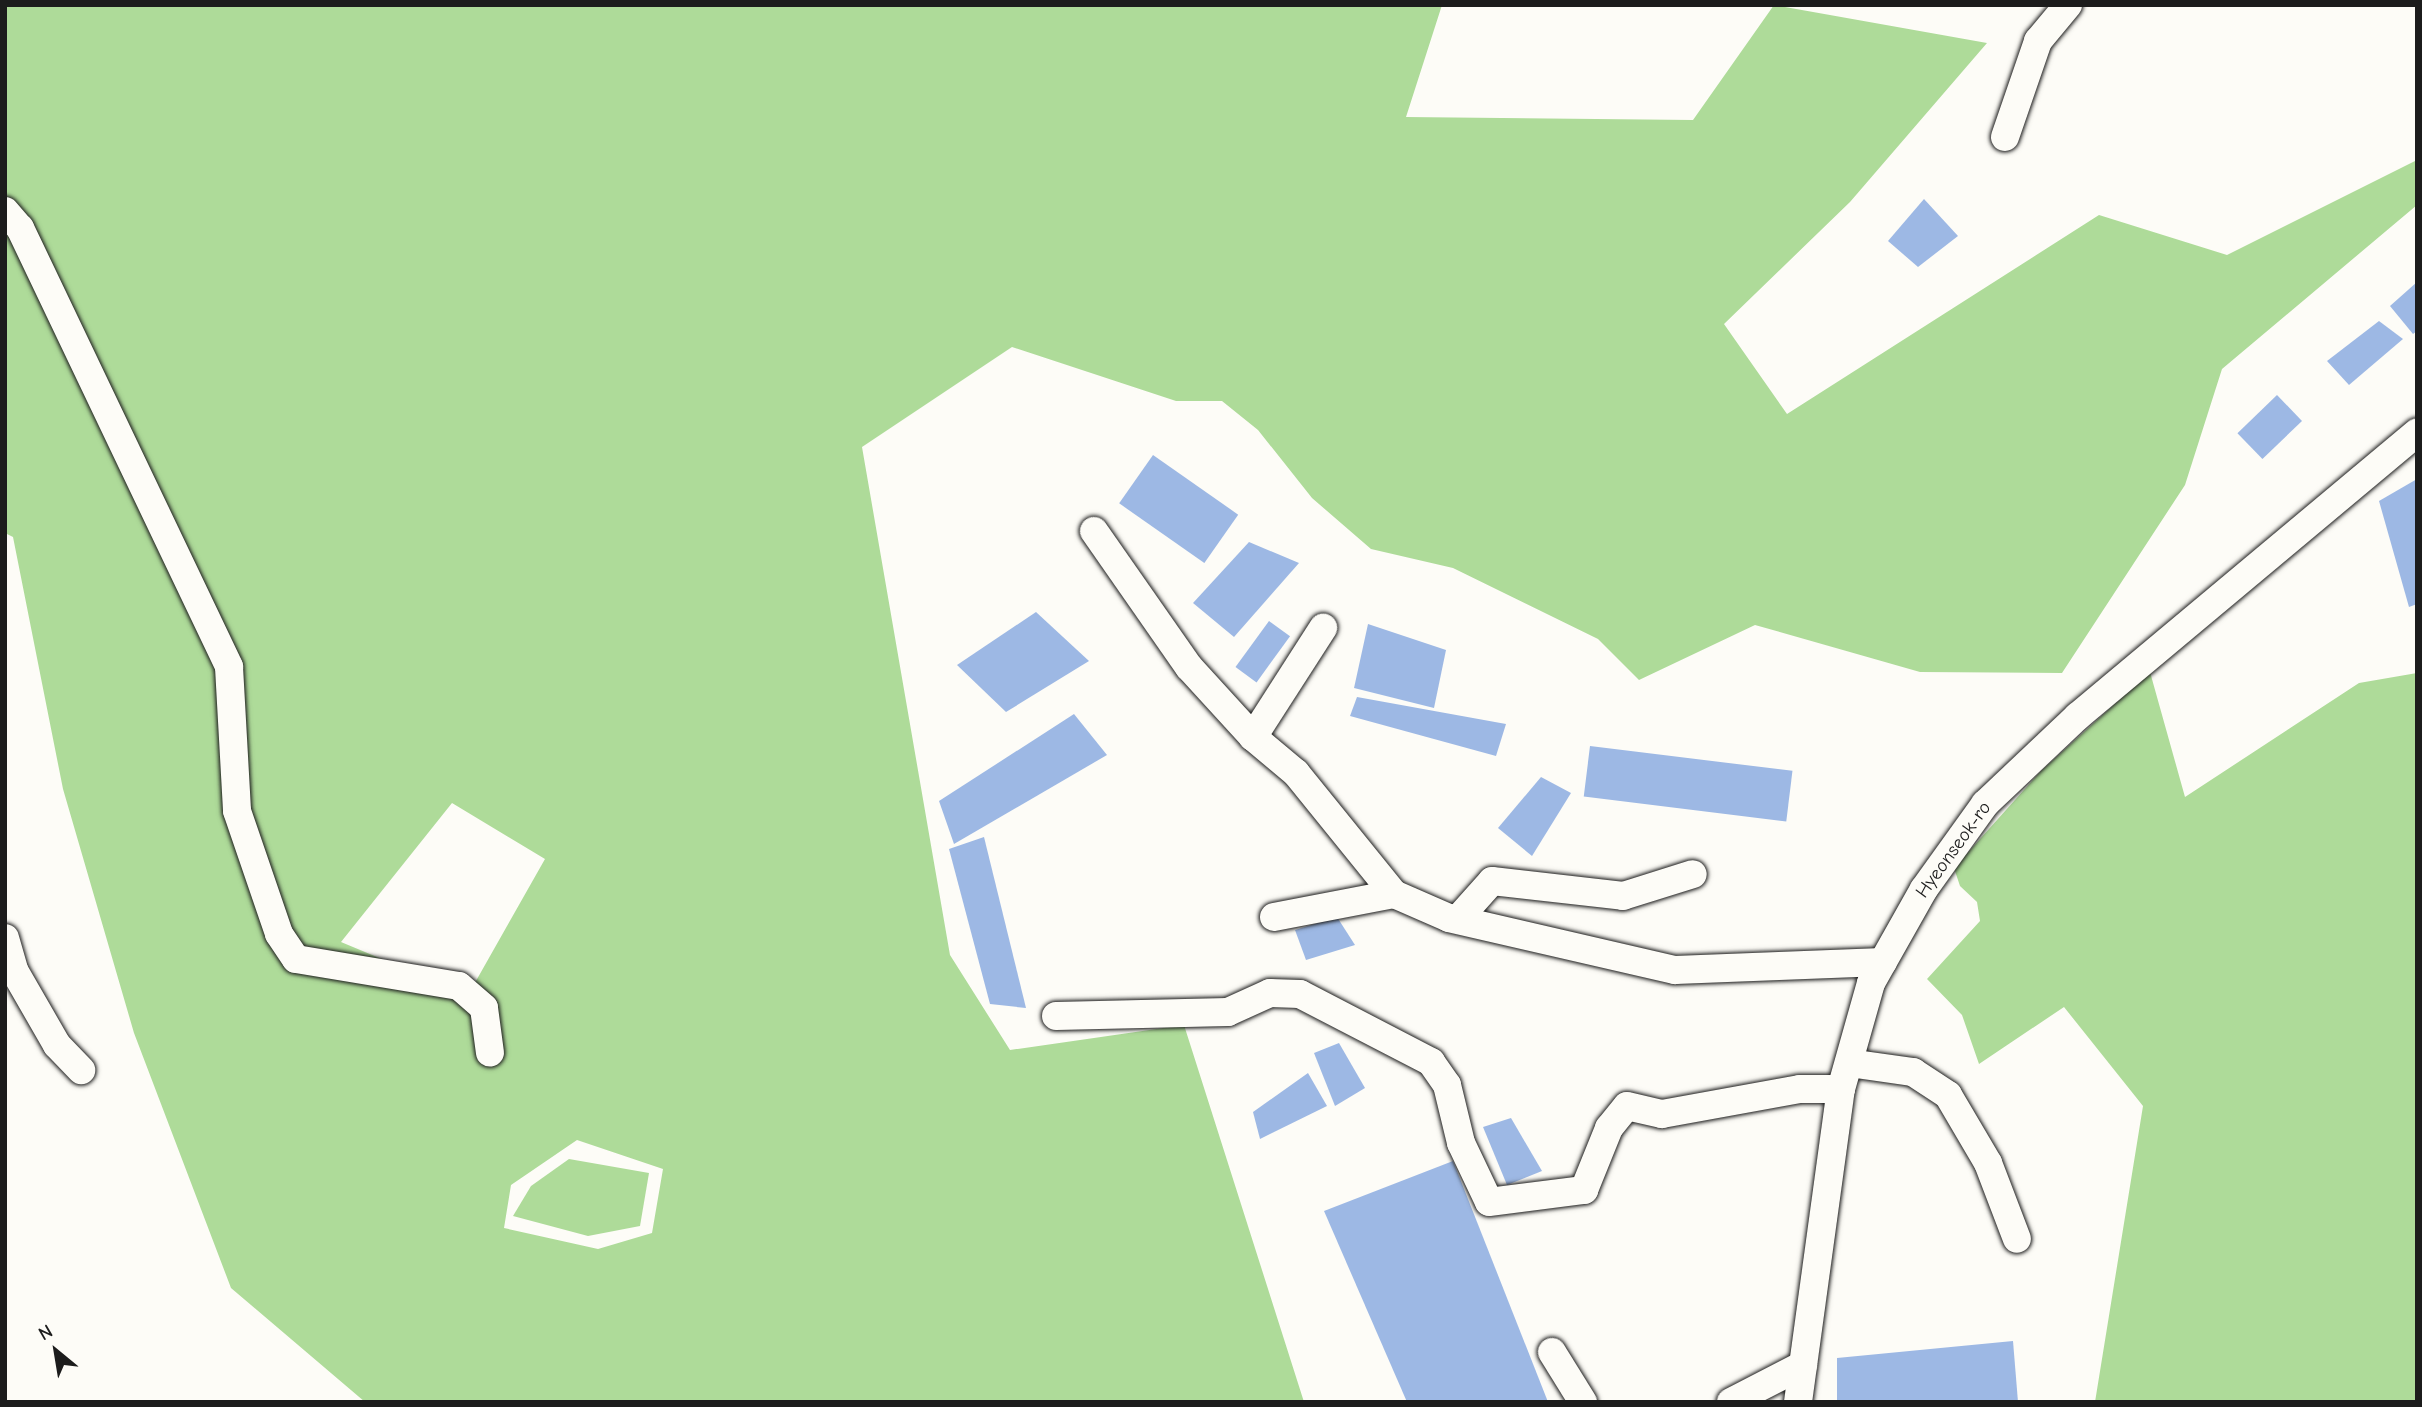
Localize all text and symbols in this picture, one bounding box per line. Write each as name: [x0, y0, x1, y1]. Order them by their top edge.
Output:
street label: Hyeonseok-ro: [1911, 797, 1997, 903]
north arrow: [21, 1316, 91, 1386]
text: N: [35, 1320, 56, 1345]

